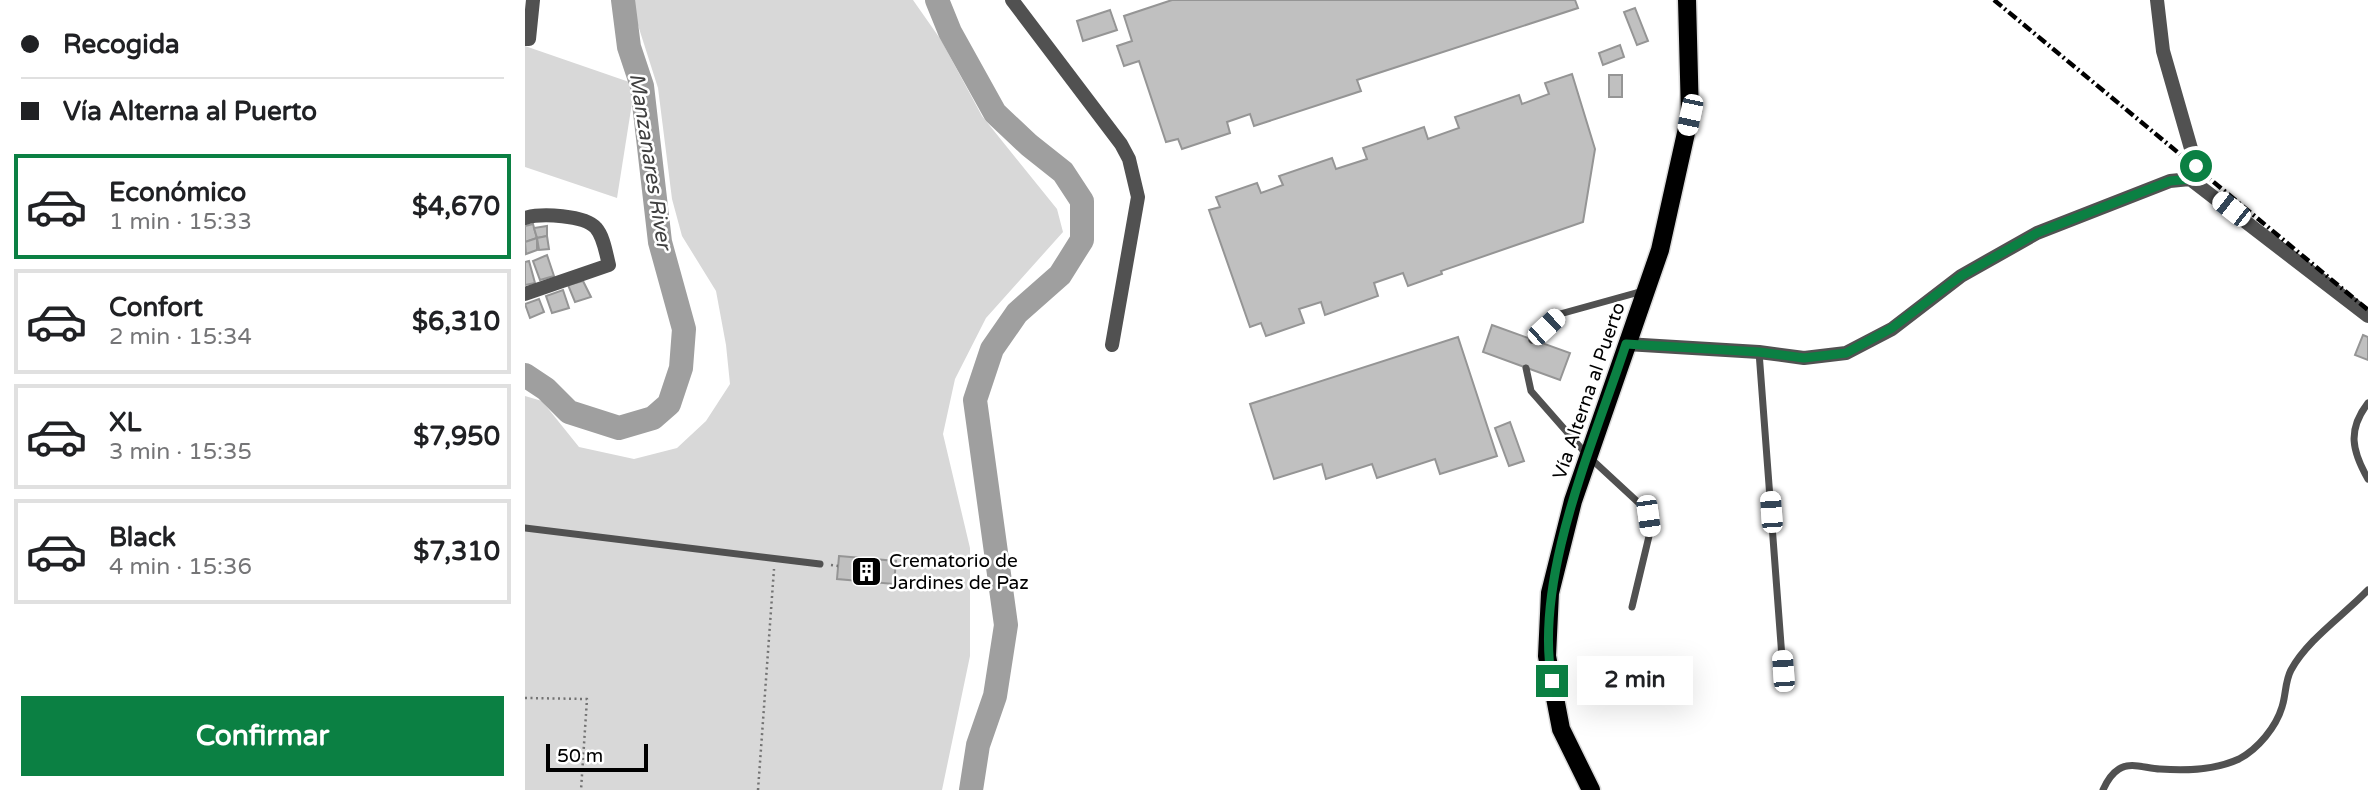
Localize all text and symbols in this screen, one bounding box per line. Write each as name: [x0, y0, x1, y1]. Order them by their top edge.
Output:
text: Recogida: [63, 29, 180, 60]
water label: Manzanares River: [624, 71, 677, 254]
car: [1676, 92, 1705, 138]
text: Vía Alterna al Puerto: [63, 96, 317, 127]
route start: [2180, 150, 2212, 182]
icon: car: [25, 175, 88, 238]
text: Económico: [109, 177, 246, 208]
car: [2208, 188, 2255, 230]
text: $4,670: [412, 191, 500, 222]
text: 1 min · 15:33: [109, 208, 252, 236]
icon: car: [25, 290, 88, 353]
text: Confort: [109, 292, 203, 323]
street label: Vía Alterna al Puerto: [1548, 300, 1630, 482]
car: [1524, 305, 1569, 349]
text: $6,310: [412, 306, 500, 337]
text: 2 min · 15:34: [109, 323, 252, 351]
icon: car: [25, 405, 88, 468]
text: XL: [109, 407, 141, 438]
text: $7,950: [413, 421, 500, 452]
text: 3 min · 15:35: [109, 438, 252, 466]
car: [1760, 490, 1783, 534]
car: [1635, 494, 1662, 538]
icon: car: [25, 520, 88, 583]
text: Black: [109, 522, 176, 553]
text: $7,310: [413, 536, 500, 567]
place label: Crematorio de Jardines de Paz: [889, 550, 1029, 594]
text: 4 min · 15:36: [109, 553, 252, 581]
building icon: Crematorio de Jardines de Paz: [849, 555, 883, 589]
car: [1772, 649, 1795, 693]
callout: 2 min: [1577, 656, 1692, 706]
route end: [1536, 665, 1568, 697]
text: 2 min: [1604, 666, 1666, 694]
button: Confirmar: [21, 696, 504, 776]
scale bar: [546, 741, 647, 773]
text: 50 m: [557, 745, 603, 767]

